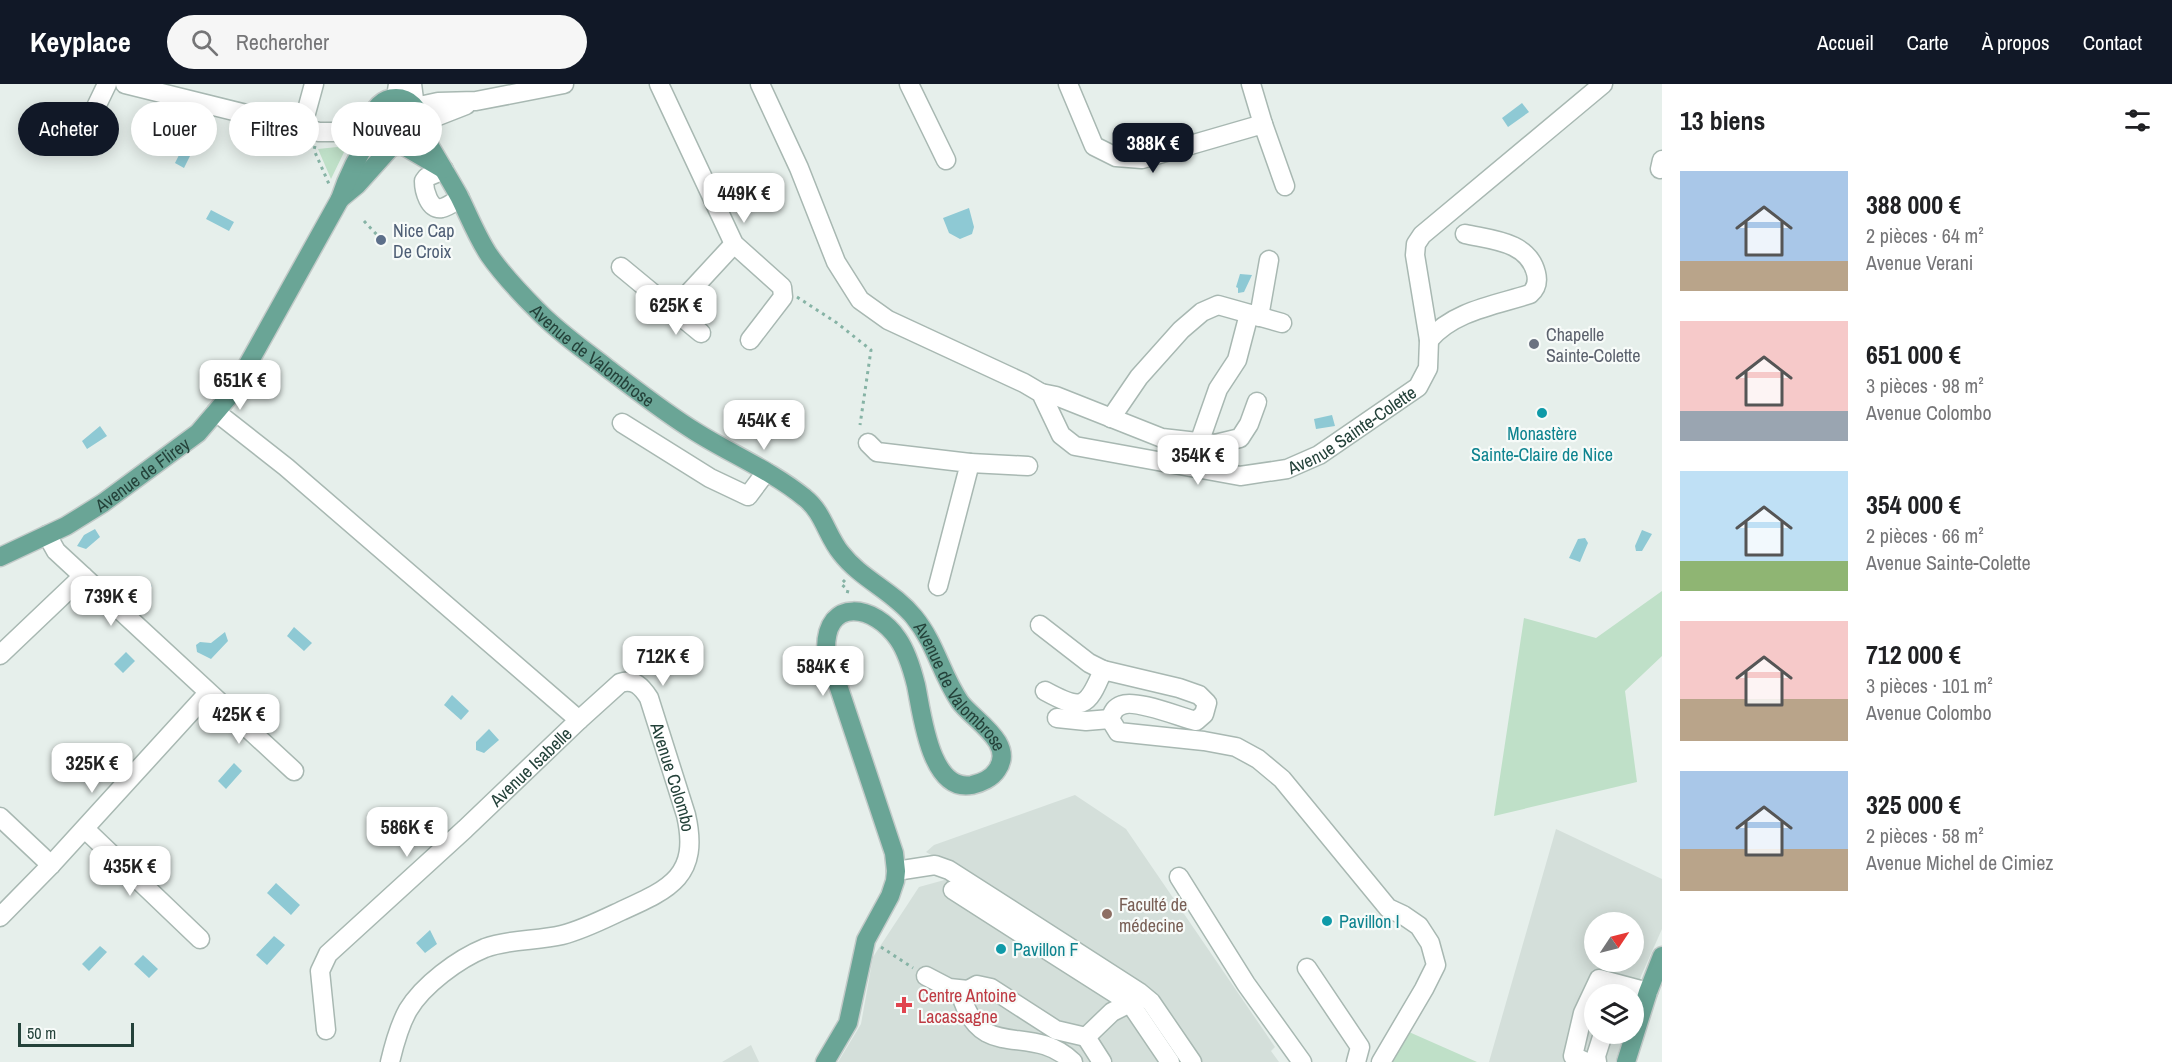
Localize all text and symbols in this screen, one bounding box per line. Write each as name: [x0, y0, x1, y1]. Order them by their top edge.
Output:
search box: [167, 15, 587, 69]
text: Keyplace: [30, 23, 131, 61]
icon: search: [188, 26, 221, 59]
text: Rechercher: [236, 27, 329, 57]
text: Accueil: [1817, 28, 1874, 57]
text: Carte: [1907, 28, 1949, 57]
text: À propos: [1982, 28, 2050, 57]
text: Contact: [2083, 28, 2142, 57]
chip: Acheter: [18, 102, 119, 156]
chip: Louer: [131, 102, 217, 156]
chip: Filtres: [229, 102, 319, 156]
chip: Nouveau: [331, 102, 442, 156]
text: 13 biens: [1680, 103, 1765, 138]
icon: filters: [2121, 104, 2154, 137]
pin: 388K €: [1104, 123, 1202, 174]
text: 388K €: [1127, 129, 1179, 156]
pin: 449K €: [695, 173, 793, 224]
text: 449K €: [718, 179, 770, 206]
text: 388 000 €: [1866, 187, 1961, 222]
icon: home: [1728, 195, 1800, 267]
place label: Nice Cap De Croix: [393, 218, 455, 264]
text: 2 pièces · 64 m²: [1866, 222, 1984, 249]
marker: Nice Cap De Croix: [374, 233, 388, 247]
text: Avenue Verani: [1866, 249, 1973, 276]
pin: 625K €: [627, 285, 725, 336]
text: 625K €: [650, 291, 702, 318]
street label: Avenue de Valombrose: [524, 297, 660, 412]
place label: Chapelle Sainte-Colette: [1546, 322, 1640, 368]
marker: Chapelle Sainte-Colette: [1527, 337, 1541, 351]
text: 651 000 €: [1866, 337, 1961, 372]
icon: home: [1728, 345, 1800, 417]
pin: 651K €: [191, 360, 289, 411]
text: 651K €: [214, 366, 266, 393]
text: 3 pièces · 98 m²: [1866, 372, 1984, 399]
street label: Avenue Sainte-Colette: [1283, 379, 1421, 480]
text: Avenue Colombo: [1866, 399, 1992, 426]
pin: 454K €: [715, 400, 813, 451]
text: 454K €: [738, 406, 790, 433]
marker: Monastère Sainte-Claire de Nice: [1535, 406, 1549, 420]
place label: Monastère Sainte-Claire de Nice: [1471, 421, 1613, 467]
street label: Avenue de Flirey: [89, 431, 195, 518]
pin: 354K €: [1149, 435, 1247, 486]
text: 354K €: [1172, 441, 1224, 468]
text: 354 000 €: [1866, 487, 1961, 522]
icon: home: [1728, 495, 1800, 567]
text: 2 pièces · 66 m²: [1866, 522, 1984, 549]
text: Avenue Sainte-Colette: [1866, 549, 2031, 576]
pin: 739K €: [62, 576, 160, 627]
text: 739K €: [85, 582, 137, 609]
street label: Avenue de Valombrose: [908, 615, 1012, 755]
pin: 712K €: [614, 636, 712, 687]
text: 712 000 €: [1866, 637, 1961, 672]
text: 712K €: [637, 642, 689, 669]
icon: home: [1728, 645, 1800, 717]
pin: 584K €: [774, 646, 872, 697]
text: 584K €: [797, 652, 849, 679]
text: 3 pièces · 101 m²: [1866, 672, 1993, 699]
pin: 425K €: [190, 694, 288, 745]
text: Avenue Colombo: [1866, 699, 1992, 726]
text: 425K €: [213, 700, 265, 727]
street label: Avenue Colombo: [645, 718, 701, 833]
street label: Avenue Isabelle: [483, 721, 577, 812]
pin: 325K €: [43, 743, 141, 794]
text: 325K €: [66, 749, 118, 776]
text: 325 000 €: [1866, 787, 1961, 822]
icon: home: [1728, 795, 1800, 867]
pin: 586K €: [358, 807, 456, 858]
text: 586K €: [381, 813, 433, 840]
text: 2 pièces · 58 m²: [1866, 822, 1984, 849]
pin: 435K €: [81, 846, 179, 897]
text: Avenue Michel de Cimiez: [1866, 849, 2054, 876]
text: 435K €: [104, 852, 156, 879]
place label: Faculté de médecine: [1119, 892, 1187, 938]
marker: Faculté de médecine: [1100, 907, 1114, 921]
place label: Pavillon I: [1339, 909, 1400, 934]
north arrow: [1584, 912, 1644, 972]
map controls: [1584, 912, 1644, 1044]
marker: Pavillon I: [1320, 914, 1334, 928]
place label: Pavillon F: [1013, 937, 1079, 962]
marker: Pavillon F: [994, 942, 1008, 956]
place label: Centre Antoine Lacassagne: [918, 983, 1016, 1029]
button: layers: [1584, 984, 1644, 1044]
marker: Centre Antoine Lacassagne: [895, 996, 913, 1014]
scale bar: [18, 1020, 134, 1048]
text: 50 m: [27, 1022, 56, 1044]

